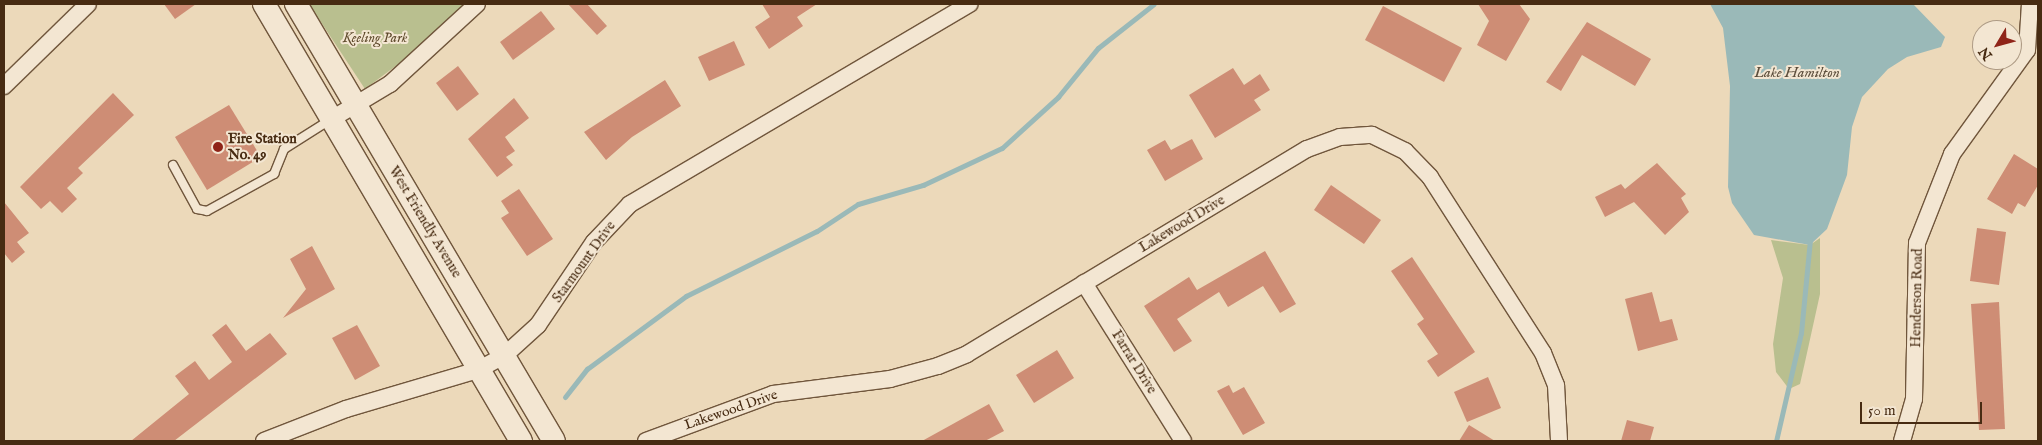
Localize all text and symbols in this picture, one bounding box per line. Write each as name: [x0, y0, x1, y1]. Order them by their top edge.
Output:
north arrow: [1972, 20, 2022, 70]
park label: Keeling Park: [343, 30, 407, 46]
text: N: [1975, 43, 1997, 64]
water label: Lake Hamilton: [1754, 64, 1840, 82]
place label: Fire Station No. 49: [228, 131, 297, 164]
marker: Fire Station No. 49: [212, 141, 224, 153]
street label: West Friendly Avenue: [385, 163, 465, 281]
street label: Lakewood Drive: [1136, 192, 1228, 256]
street label: Starmount Drive: [549, 218, 619, 306]
street label: Henderson Road: [1908, 248, 1926, 348]
street label: Farrar Drive: [1108, 327, 1160, 397]
street label: Lakewood Drive: [682, 386, 780, 434]
scale bar: [1862, 392, 1984, 424]
text: 50 m: [1868, 401, 1896, 420]

